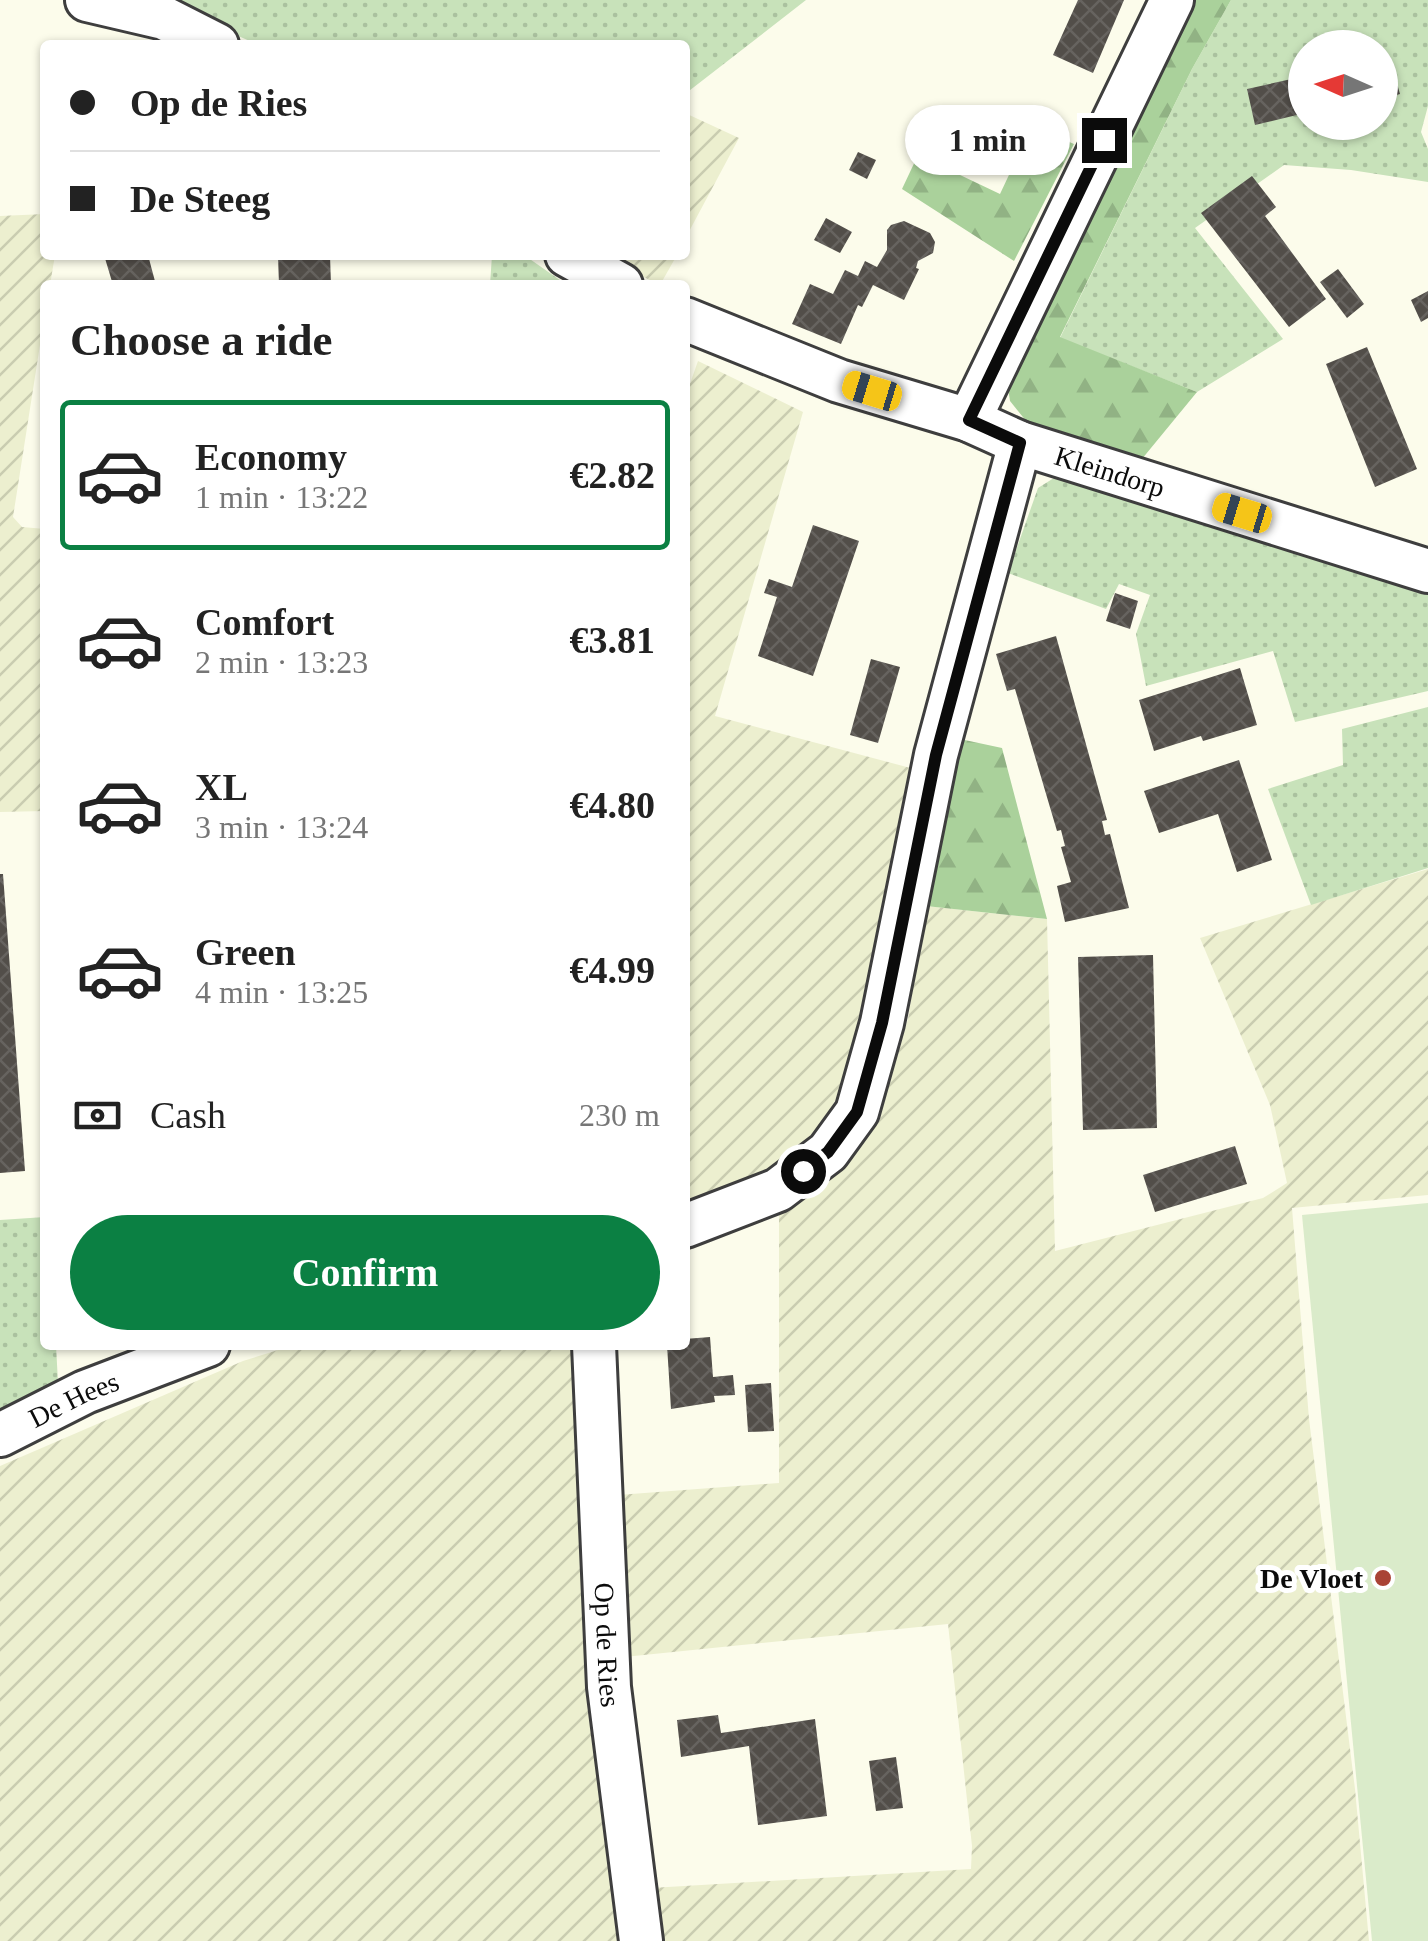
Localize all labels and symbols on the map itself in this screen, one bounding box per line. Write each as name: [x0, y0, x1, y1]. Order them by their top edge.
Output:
north arrow: [1288, 30, 1398, 140]
callout: 1 min: [904, 105, 1069, 175]
route end: [1082, 118, 1127, 163]
car: [839, 368, 905, 414]
street label: Kleindorp: [1051, 439, 1169, 503]
car: [1209, 490, 1275, 536]
route start: [781, 1149, 826, 1194]
street label: De Hees: [23, 1365, 123, 1433]
place label: De Vloet: [1260, 1563, 1364, 1594]
marker: De Vloet: [1372, 1567, 1394, 1589]
street label: Op de Ries: [589, 1582, 627, 1709]

